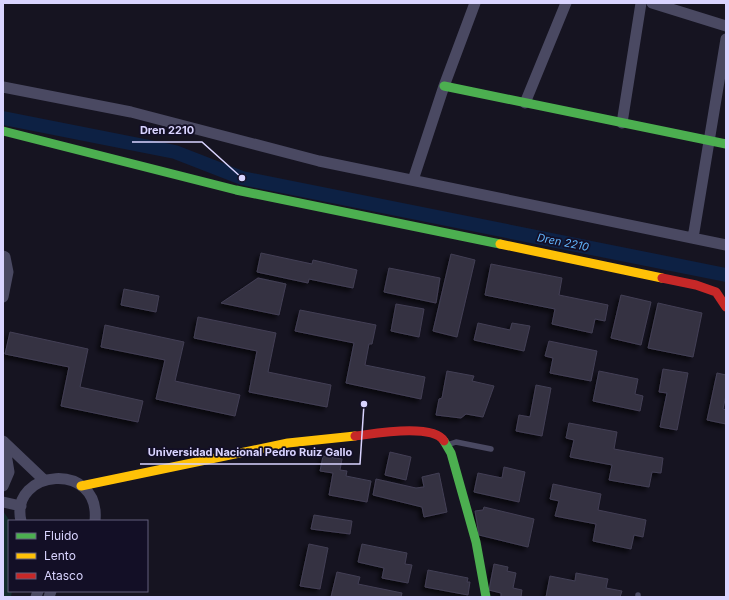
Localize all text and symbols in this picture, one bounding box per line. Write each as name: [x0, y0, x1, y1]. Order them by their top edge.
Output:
callout: Dren 2210: [132, 119, 202, 142]
text: Dren 2210: [140, 123, 194, 137]
water label: Dren 2210: [536, 230, 590, 254]
callout: Universidad Nacional Pedro Ruiz Gallo: [140, 441, 360, 464]
text: Universidad Nacional Pedro Ruiz Gallo: [148, 445, 352, 459]
legend: [8, 520, 148, 592]
text: Fluido: [44, 528, 79, 543]
text: Lento: [44, 548, 76, 563]
text: Atasco: [44, 568, 83, 583]

